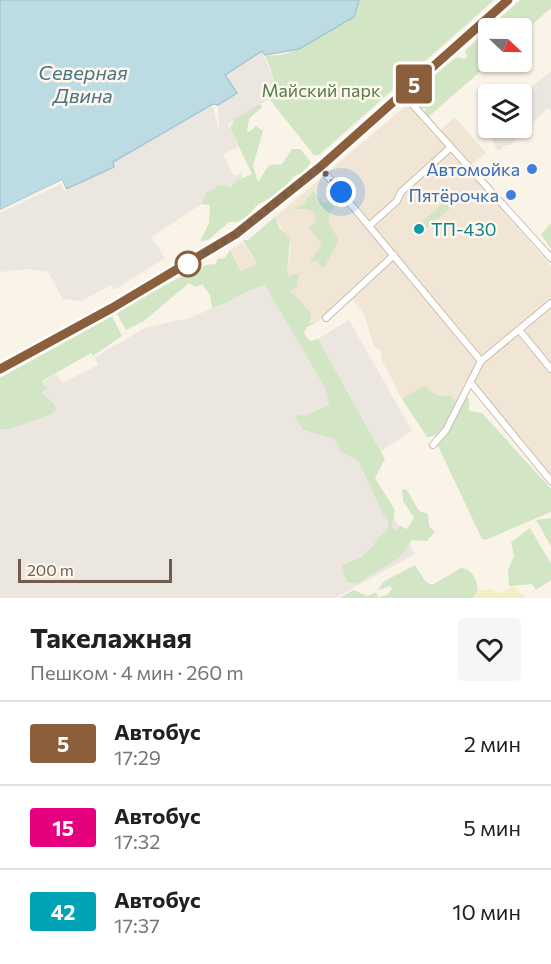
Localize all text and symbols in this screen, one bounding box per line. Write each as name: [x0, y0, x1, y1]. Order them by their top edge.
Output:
north arrow: [478, 18, 532, 72]
map controls: [478, 18, 532, 138]
water label: Северная Двина: [38, 60, 128, 107]
line badge: 5: [394, 64, 434, 104]
text: 5: [408, 72, 420, 97]
park label: Майский парк: [261, 79, 381, 101]
button: layers: [478, 84, 532, 138]
place label: Автомойка: [426, 158, 520, 180]
marker: Автомойка: [525, 162, 539, 176]
your location: [326, 177, 356, 207]
place label: Пятёрочка: [408, 184, 499, 206]
marker: Пятёрочка: [504, 188, 518, 202]
place label: ТП-430: [431, 218, 496, 240]
marker: ТП-430: [412, 222, 426, 236]
unlabelled marker: [175, 251, 201, 277]
scale bar: [18, 556, 172, 584]
text: 200 m: [27, 560, 74, 579]
button: heart: [458, 618, 521, 681]
text: Такелажная: [30, 620, 192, 654]
text: Пешком · 4 мин · 260 m: [30, 660, 244, 684]
text: Автобус: [114, 718, 201, 745]
text: 2 мин: [464, 730, 521, 757]
text: 5: [57, 731, 69, 756]
text: 17:29: [114, 745, 161, 769]
text: Автобус: [114, 802, 201, 829]
text: 5 мин: [463, 814, 521, 841]
text: 15: [52, 815, 74, 840]
text: 17:32: [114, 829, 160, 853]
text: Автобус: [114, 886, 201, 913]
text: 10 мин: [452, 898, 521, 925]
text: 42: [51, 899, 75, 924]
text: 17:37: [114, 913, 160, 937]

